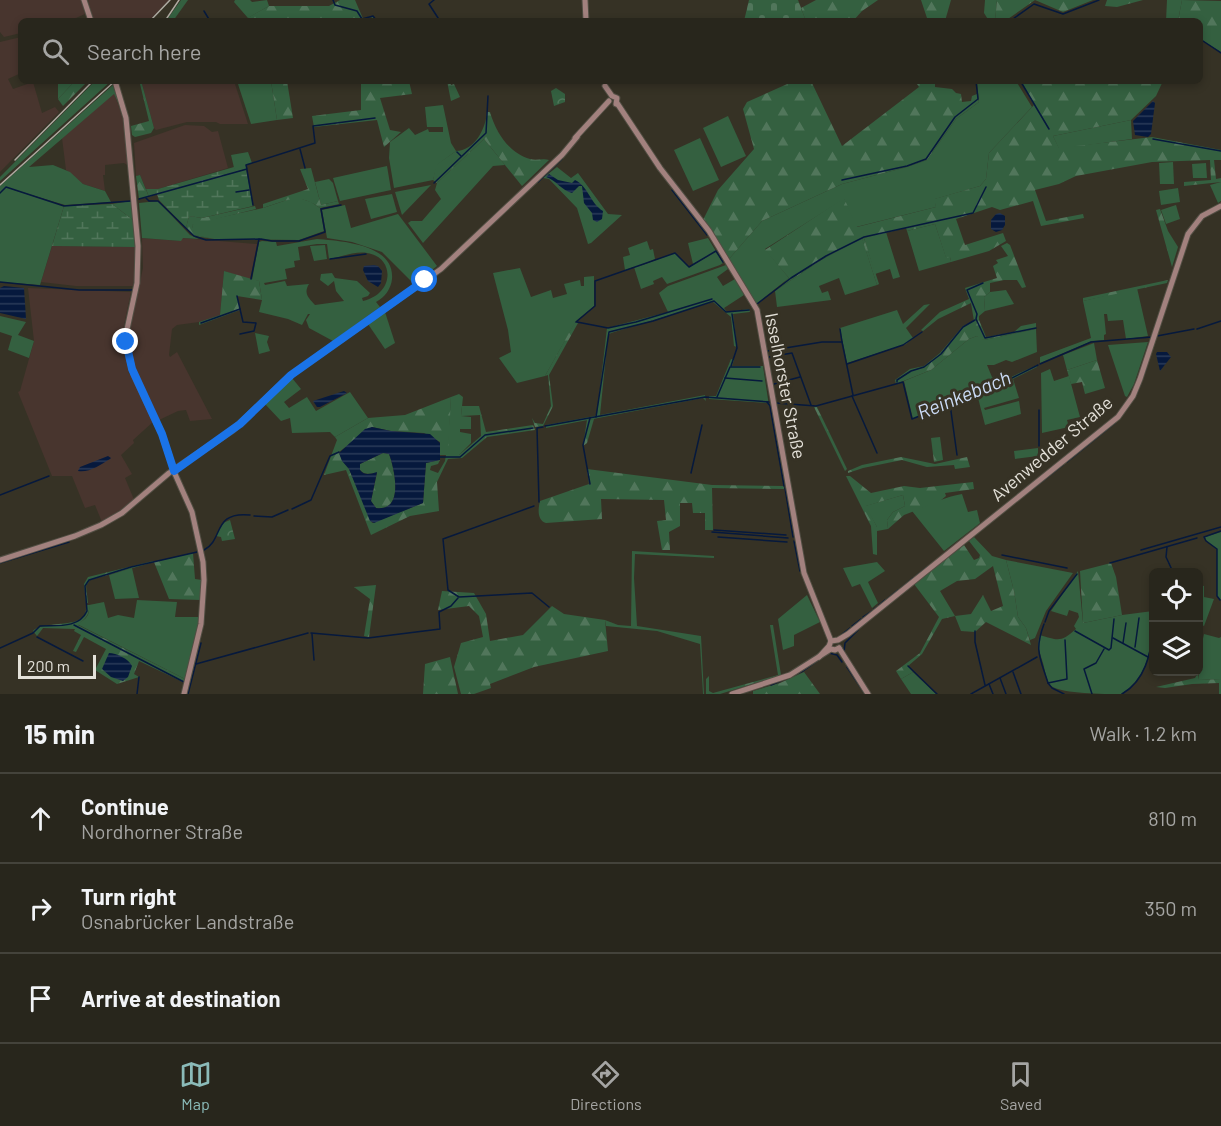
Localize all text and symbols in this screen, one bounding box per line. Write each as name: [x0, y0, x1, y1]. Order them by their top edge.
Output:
search box: [18, 18, 1203, 84]
icon: search: [39, 35, 72, 68]
text: Search here: [87, 38, 201, 64]
route start: [411, 266, 437, 292]
street label: Isselhorster Straße: [761, 311, 811, 461]
route end: [112, 328, 138, 354]
water label: Reinkebach: [913, 364, 1014, 424]
street label: Avenwedder Straße: [986, 391, 1117, 505]
map controls: [1149, 568, 1203, 676]
button: locate: [1149, 568, 1203, 622]
button: layers: [1149, 622, 1203, 676]
scale bar: [18, 652, 96, 680]
text: 200 m: [27, 656, 70, 675]
text: 15 min: [24, 718, 95, 749]
text: Walk · 1.2 km: [1090, 721, 1197, 745]
text: Continue: [81, 793, 169, 819]
icon: ahead: [24, 802, 57, 835]
text: 810 m: [1148, 806, 1197, 830]
text: Nordhorner Straße: [81, 819, 243, 843]
text: Turn right: [81, 883, 176, 909]
icon: right: [24, 892, 57, 925]
text: 350 m: [1145, 896, 1197, 920]
text: Osnabrücker Landstraße: [81, 909, 294, 933]
icon: arrive: [24, 982, 57, 1015]
text: Arrive at destination: [81, 985, 280, 1011]
tab: Map: [179, 1058, 212, 1113]
tab: Directions: [570, 1058, 642, 1113]
tab: Saved: [1000, 1058, 1042, 1113]

